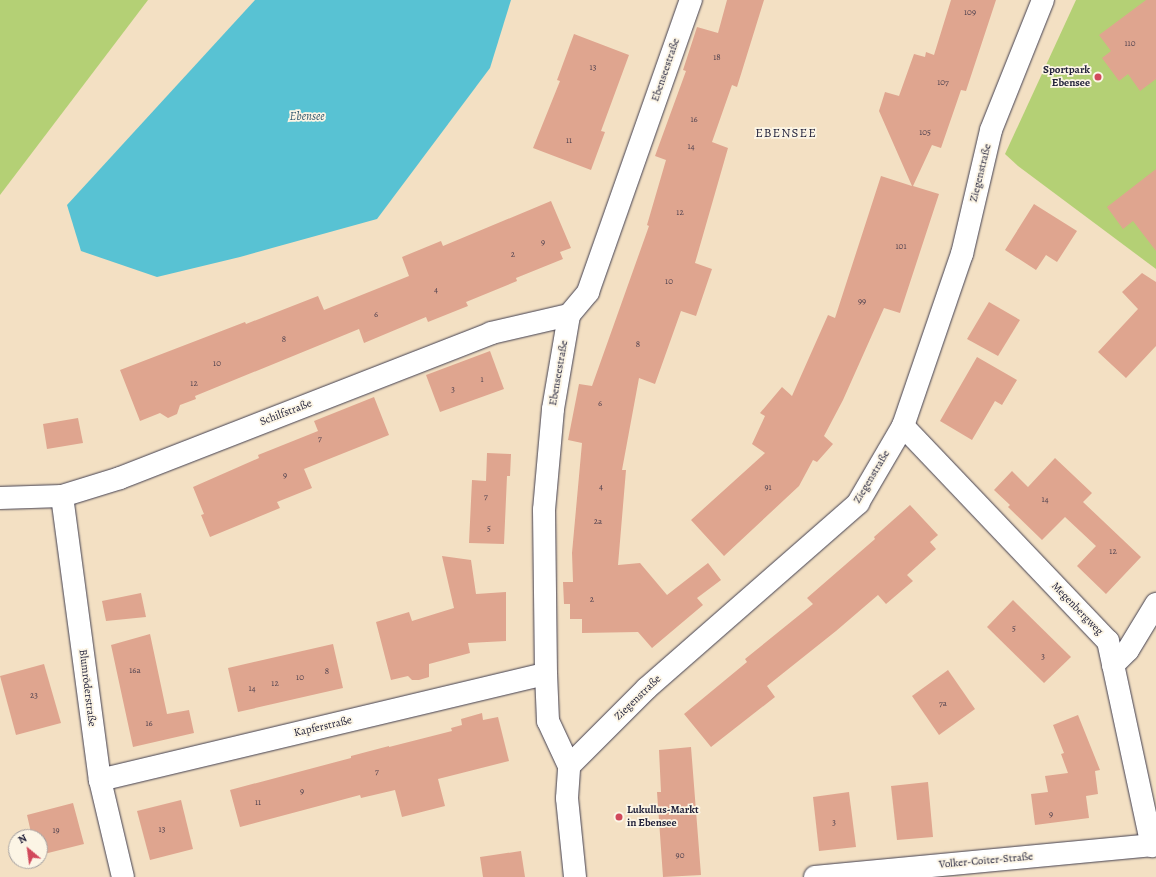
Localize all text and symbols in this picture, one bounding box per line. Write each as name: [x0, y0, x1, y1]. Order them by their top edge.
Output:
house number: 109: [964, 7, 976, 17]
street label: Ebenseestraße: [649, 37, 683, 103]
house number: 110: [1125, 38, 1135, 48]
house number: 18: [713, 52, 721, 62]
house number: 13: [590, 62, 596, 72]
place label: Sportpark Ebensee: [1043, 64, 1090, 90]
marker: Sportpark Ebensee: [1093, 72, 1103, 82]
house number: 107: [937, 77, 949, 87]
water label: Ebensee: [289, 110, 325, 124]
house number: 16: [690, 114, 698, 124]
district label: EBENSEE: [755, 125, 817, 141]
house number: 105: [919, 127, 931, 137]
house number: 11: [566, 135, 572, 145]
house number: 14: [687, 141, 695, 151]
street label: Ziegenstraße: [967, 143, 995, 203]
house number: 12: [676, 207, 684, 217]
house number: 9: [541, 237, 545, 247]
house number: 101: [896, 241, 906, 251]
house number: 2: [511, 249, 515, 259]
house number: 10: [665, 276, 673, 286]
house number: 4: [434, 284, 438, 294]
house number: 99: [858, 296, 866, 306]
house number: 6: [374, 309, 378, 319]
house number: 8: [282, 334, 286, 344]
street label: Ebenseestraße: [547, 339, 571, 407]
house number: 8: [636, 339, 640, 349]
house number: 10: [213, 358, 221, 368]
house number: 1: [480, 374, 484, 384]
house number: 12: [190, 378, 198, 388]
house number: 3: [451, 384, 455, 394]
street label: Schilfstraße: [258, 397, 314, 429]
house number: 6: [598, 398, 602, 408]
house number: 7: [318, 433, 322, 443]
street label: Ziegenstraße: [851, 448, 893, 506]
house number: 9: [283, 470, 287, 480]
house number: 4: [599, 481, 603, 491]
house number: 91: [764, 482, 772, 492]
house number: 7: [484, 491, 488, 501]
house number: 14: [1041, 494, 1049, 504]
house number: 2a: [594, 516, 602, 526]
house number: 5: [487, 523, 491, 533]
house number: 12: [1109, 546, 1117, 556]
street label: Megenbergweg: [1048, 580, 1106, 638]
house number: 2: [590, 594, 594, 604]
house number: 5: [1012, 623, 1016, 633]
street label: Blumröderstraße: [76, 649, 98, 727]
house number: 3: [1041, 651, 1045, 661]
house number: 16a: [129, 665, 141, 675]
house number: 8: [325, 666, 329, 676]
house number: 10: [296, 672, 304, 682]
street label: Ziegenstraße: [612, 673, 664, 723]
house number: 12: [271, 678, 279, 688]
house number: 14: [248, 683, 256, 693]
house number: 23: [30, 690, 38, 700]
house number: 7a: [939, 698, 947, 708]
street label: Kapferstraße: [293, 714, 353, 740]
house number: 16: [145, 718, 153, 728]
house number: 7: [375, 766, 379, 776]
house number: 9: [300, 786, 304, 796]
house number: 11: [255, 797, 261, 807]
place label: Lukullus-Markt in Ebensee: [627, 804, 699, 830]
house number: 9: [1049, 809, 1053, 819]
marker: Lukullus-Markt in Ebensee: [614, 812, 624, 822]
house number: 3: [832, 817, 836, 827]
house number: 13: [159, 824, 165, 834]
house number: 19: [52, 825, 60, 835]
north arrow: [8, 829, 48, 869]
text: N: [15, 830, 30, 847]
house number: 90: [676, 850, 684, 860]
street label: Volker-Coiter-Straße: [938, 850, 1034, 872]

